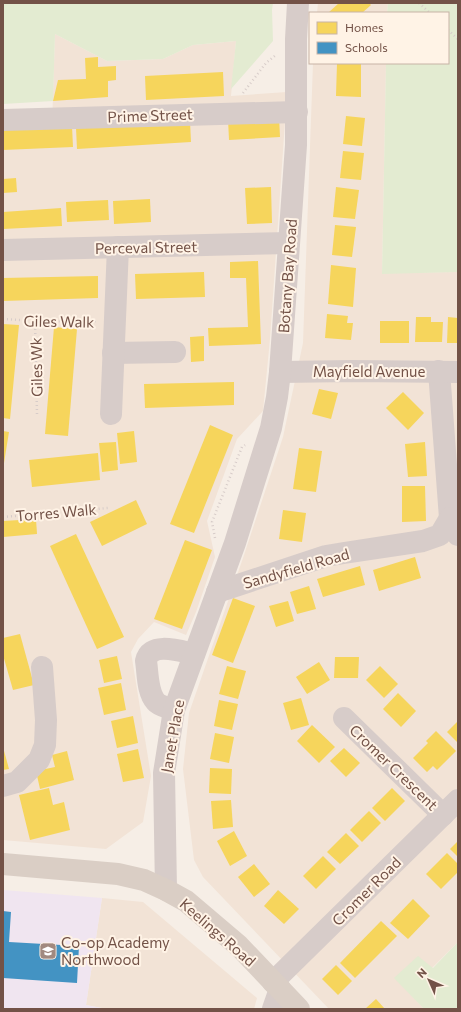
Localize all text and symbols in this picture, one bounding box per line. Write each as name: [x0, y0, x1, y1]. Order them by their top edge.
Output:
legend: [309, 12, 449, 64]
text: Homes: [345, 20, 383, 34]
text: Schools: [345, 40, 388, 54]
street label: Prime Street: [107, 105, 193, 125]
street label: Botany Bay Road: [274, 218, 300, 334]
street label: Perceval Street: [95, 237, 197, 257]
street label: Giles Walk: [24, 311, 94, 331]
street label: Giles Wk: [26, 337, 46, 397]
street label: Mayfield Avenue: [313, 362, 425, 380]
street label: Torres Walk: [15, 500, 97, 524]
street label: Sandyfield Road: [241, 544, 351, 592]
street label: Janet Place: [157, 698, 187, 774]
street label: Cromer Crescent: [346, 720, 442, 814]
street label: Cromer Road: [328, 853, 404, 929]
street label: Keelings Road: [176, 894, 260, 970]
place label: Co-op Academy Northwood: [61, 933, 170, 968]
school or university icon: Co-op Academy Northwood: [38, 941, 58, 961]
north arrow: [409, 960, 449, 1000]
text: N: [414, 965, 429, 980]

